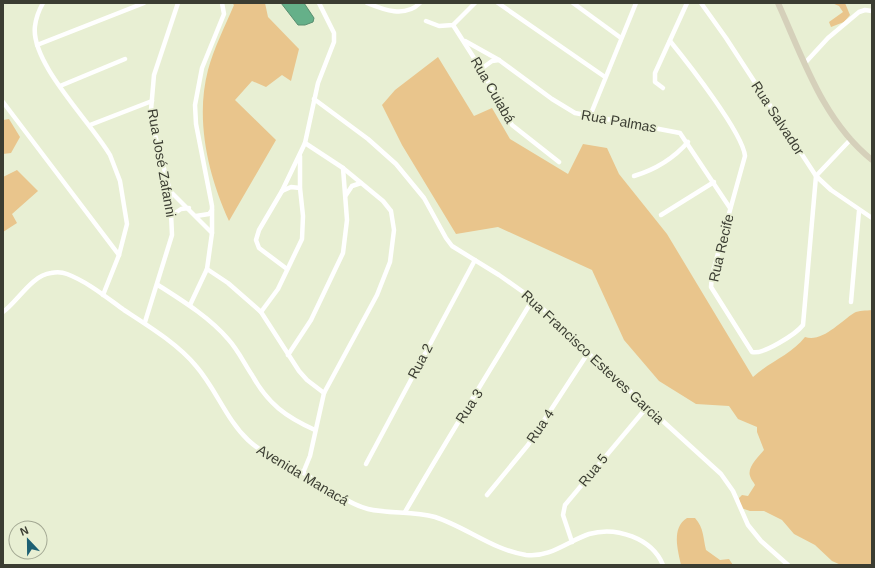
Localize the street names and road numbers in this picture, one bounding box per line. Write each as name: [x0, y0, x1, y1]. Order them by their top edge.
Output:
street label: Rua Cuiabá: [468, 54, 519, 126]
street label: Rua Salvador: [748, 78, 808, 158]
street label: Rua Palmas: [580, 106, 658, 136]
street label: Rua José Zafanni: [145, 108, 179, 218]
street label: Rua Recife: [705, 212, 737, 284]
street label: Rua Francisco Esteves Garcia: [518, 287, 668, 427]
street label: Rua 2: [404, 341, 436, 381]
street label: Rua 3: [452, 386, 486, 426]
street label: Rua 4: [523, 406, 557, 446]
street label: Avenida Manacá: [254, 441, 352, 509]
street label: Rua 5: [575, 450, 611, 490]

